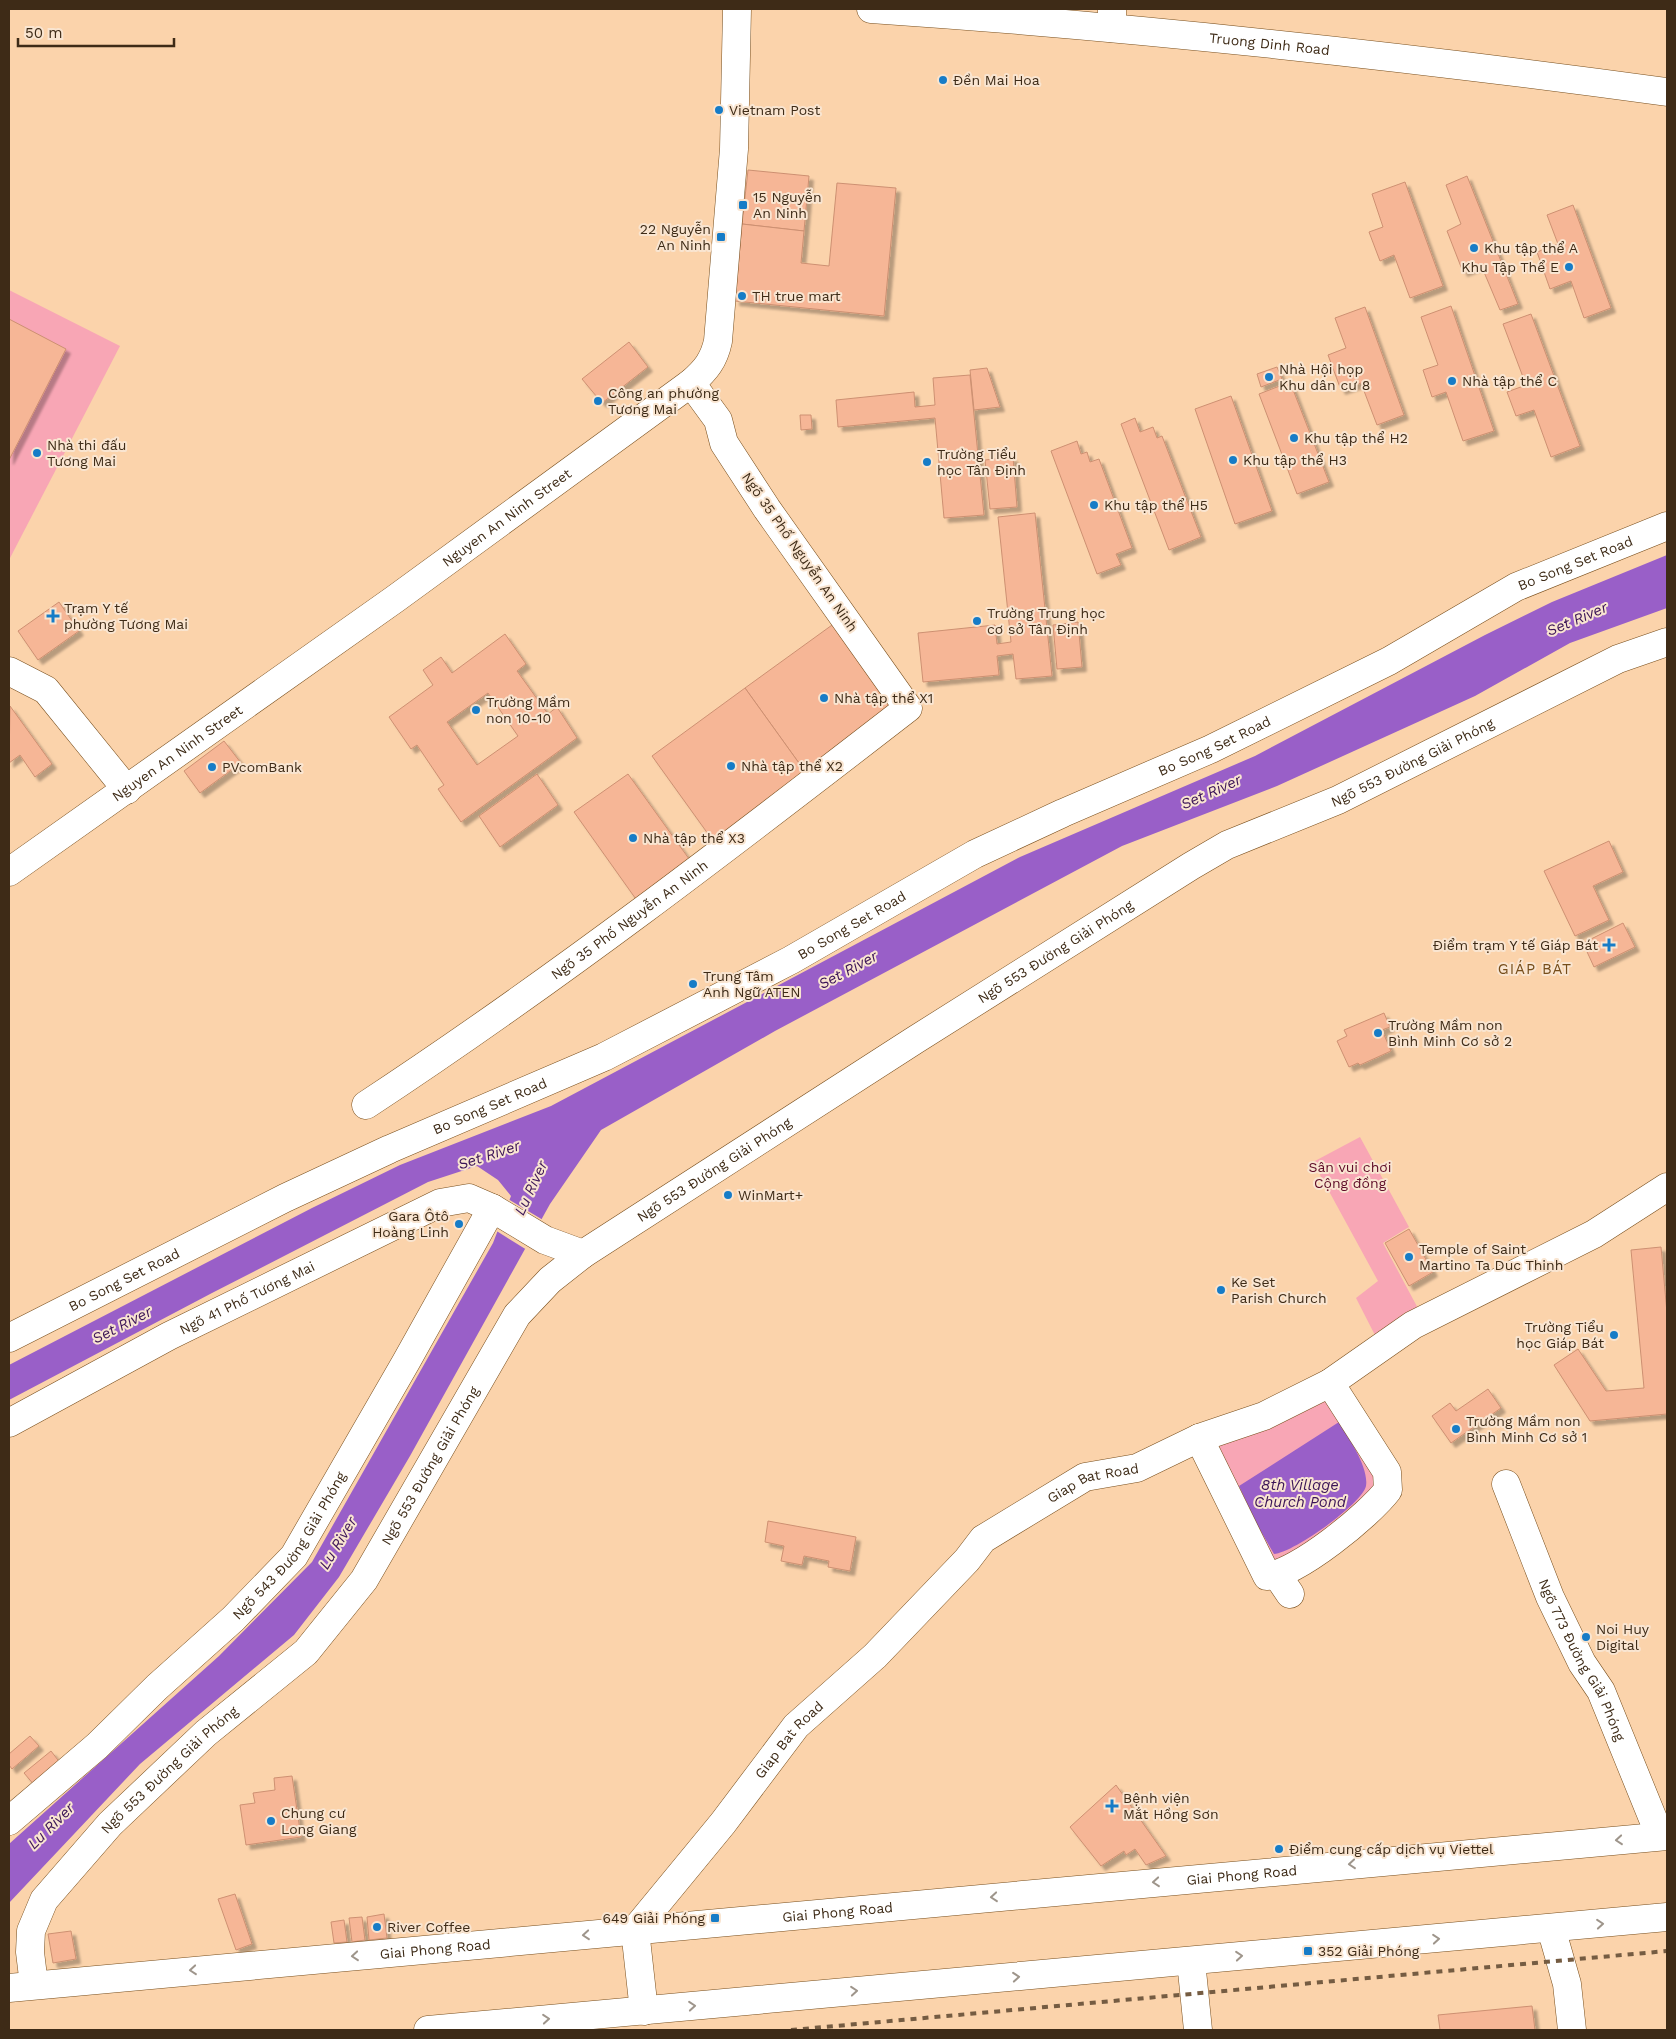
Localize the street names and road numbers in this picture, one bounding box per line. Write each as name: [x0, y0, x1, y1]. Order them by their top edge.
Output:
street label: Truong Dinh Road: [1208, 30, 1331, 58]
street label: Nguyen An Ninh Street: [439, 465, 574, 570]
street label: Ngõ 35 Phố Nguyễn An Ninh: [739, 469, 861, 635]
street label: Bo Song Set Road: [1515, 533, 1635, 593]
street label: Nguyen An Ninh Street: [109, 702, 245, 804]
street label: Bo Song Set Road: [1156, 713, 1273, 779]
street label: Ngõ 553 Đường Giải Phóng: [1329, 715, 1497, 810]
street label: Ngõ 35 Phố Nguyễn An Ninh: [548, 857, 711, 983]
street label: Bo Song Set Road: [795, 888, 909, 963]
street label: Ngõ 553 Đường Giải Phóng: [975, 896, 1136, 1006]
street label: Bo Song Set Road: [430, 1075, 549, 1138]
street label: Ngõ 553 Đường Giải Phóng: [634, 1114, 795, 1225]
street label: Bo Song Set Road: [66, 1245, 182, 1314]
street label: Ngõ 41 Phố Tương Mai: [177, 1258, 317, 1338]
street label: Ngõ 553 Đường Giải Phóng: [378, 1383, 482, 1548]
street label: Giap Bat Road: [1044, 1460, 1140, 1506]
street label: Ngõ 543 Đường Giải Phóng: [229, 1468, 349, 1623]
street label: Ngõ 773 Đường Giải Phóng: [1536, 1577, 1629, 1744]
street label: Giap Bat Road: [751, 1698, 826, 1782]
street label: Ngõ 553 Đường Giải Phóng: [98, 1702, 241, 1837]
street label: Giai Phong Road: [1186, 1862, 1298, 1888]
street label: Giai Phong Road: [781, 1899, 894, 1925]
street label: Giai Phong Road: [379, 1936, 491, 1962]

